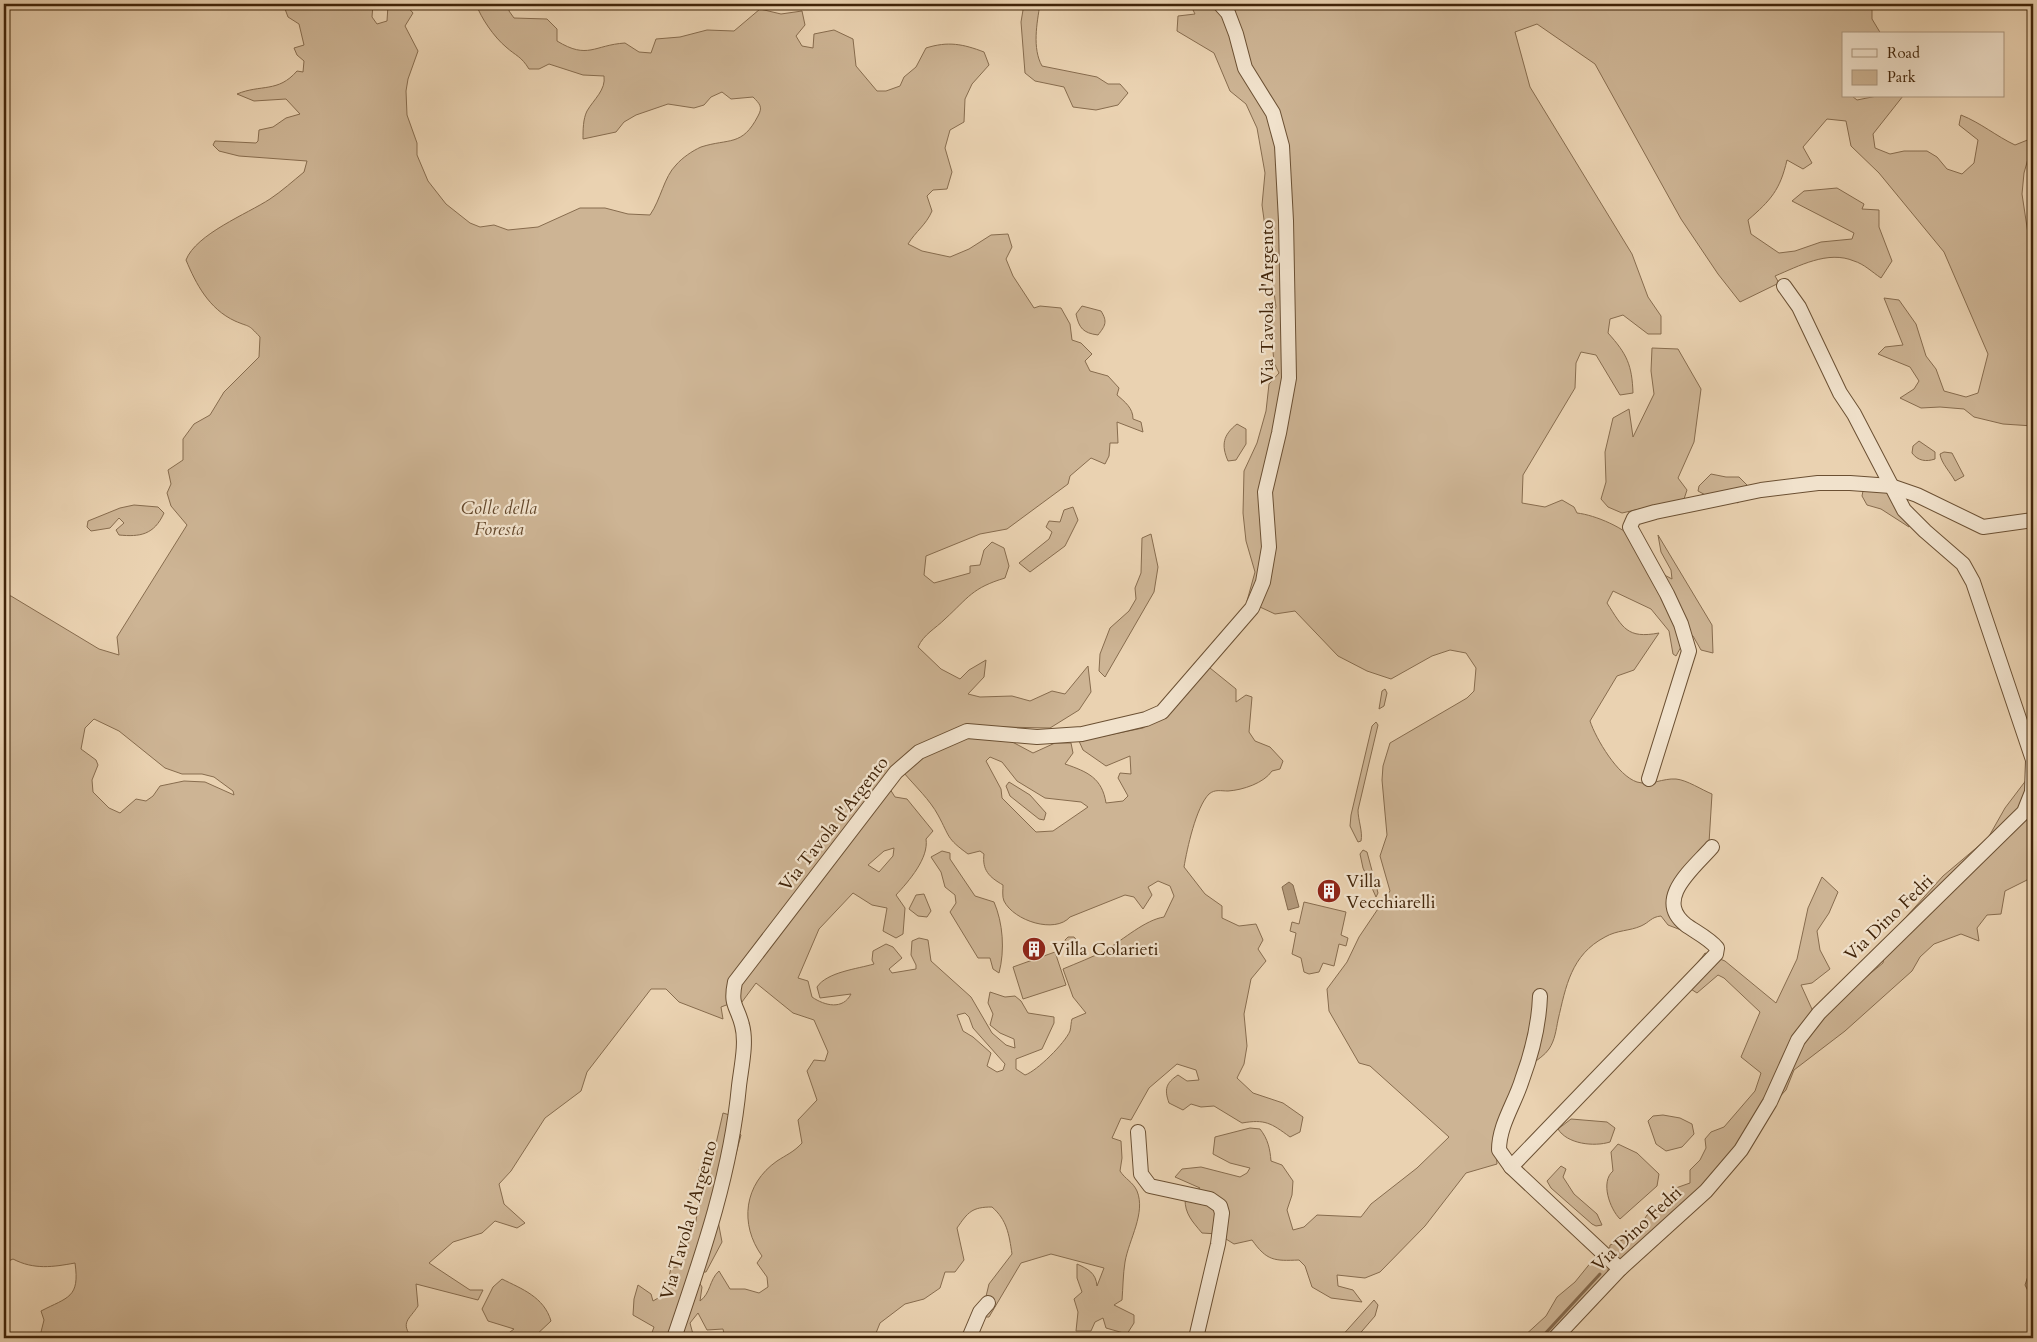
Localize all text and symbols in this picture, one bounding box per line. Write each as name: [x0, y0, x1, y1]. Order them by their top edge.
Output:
legend: [1842, 32, 2004, 98]
text: Road: [1887, 43, 1920, 63]
text: Park: [1887, 67, 1916, 87]
street label: Via Tavola d'Argento: [1255, 219, 1280, 384]
park label: Colle della Foresta: [461, 496, 537, 542]
street label: Via Tavola d'Argento: [773, 751, 895, 897]
place label: Villa Vecchiarelli: [1346, 869, 1436, 915]
street label: Via Dino Fedri: [1839, 869, 1939, 967]
building icon: Villa Vecchiarelli: [1316, 878, 1342, 904]
building icon: Villa Colarieti: [1021, 936, 1047, 962]
place label: Villa Colarieti: [1052, 937, 1158, 962]
street label: Via Tavola d'Argento: [654, 1137, 724, 1303]
street label: Via Dino Fedri: [1586, 1181, 1688, 1277]

